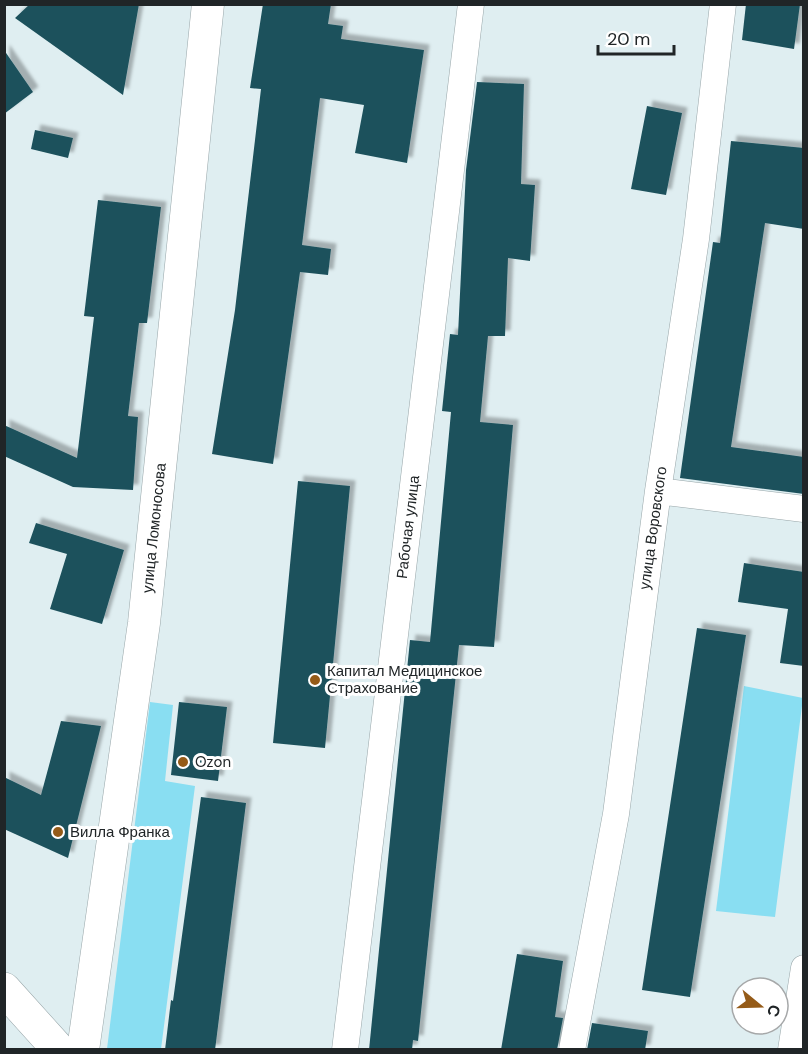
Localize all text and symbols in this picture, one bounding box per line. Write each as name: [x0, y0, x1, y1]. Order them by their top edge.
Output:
scale bar: [598, 18, 674, 56]
text: 20 m: [607, 27, 650, 51]
street label: улица Ломоносова: [137, 461, 171, 594]
street label: улица Воровского: [634, 465, 672, 591]
street label: Рабочая улица: [392, 474, 424, 580]
place label: Капитал Медицинское Страхование: [327, 661, 482, 698]
marker: Капитал Медицинское Страхование: [308, 673, 322, 687]
place label: Ozon: [195, 752, 231, 772]
marker: Ozon: [176, 755, 190, 769]
place label: Вилла Франка: [70, 822, 170, 842]
marker: Вилла Франка: [51, 825, 65, 839]
north arrow: [730, 976, 790, 1036]
text: С: [762, 1002, 786, 1020]

